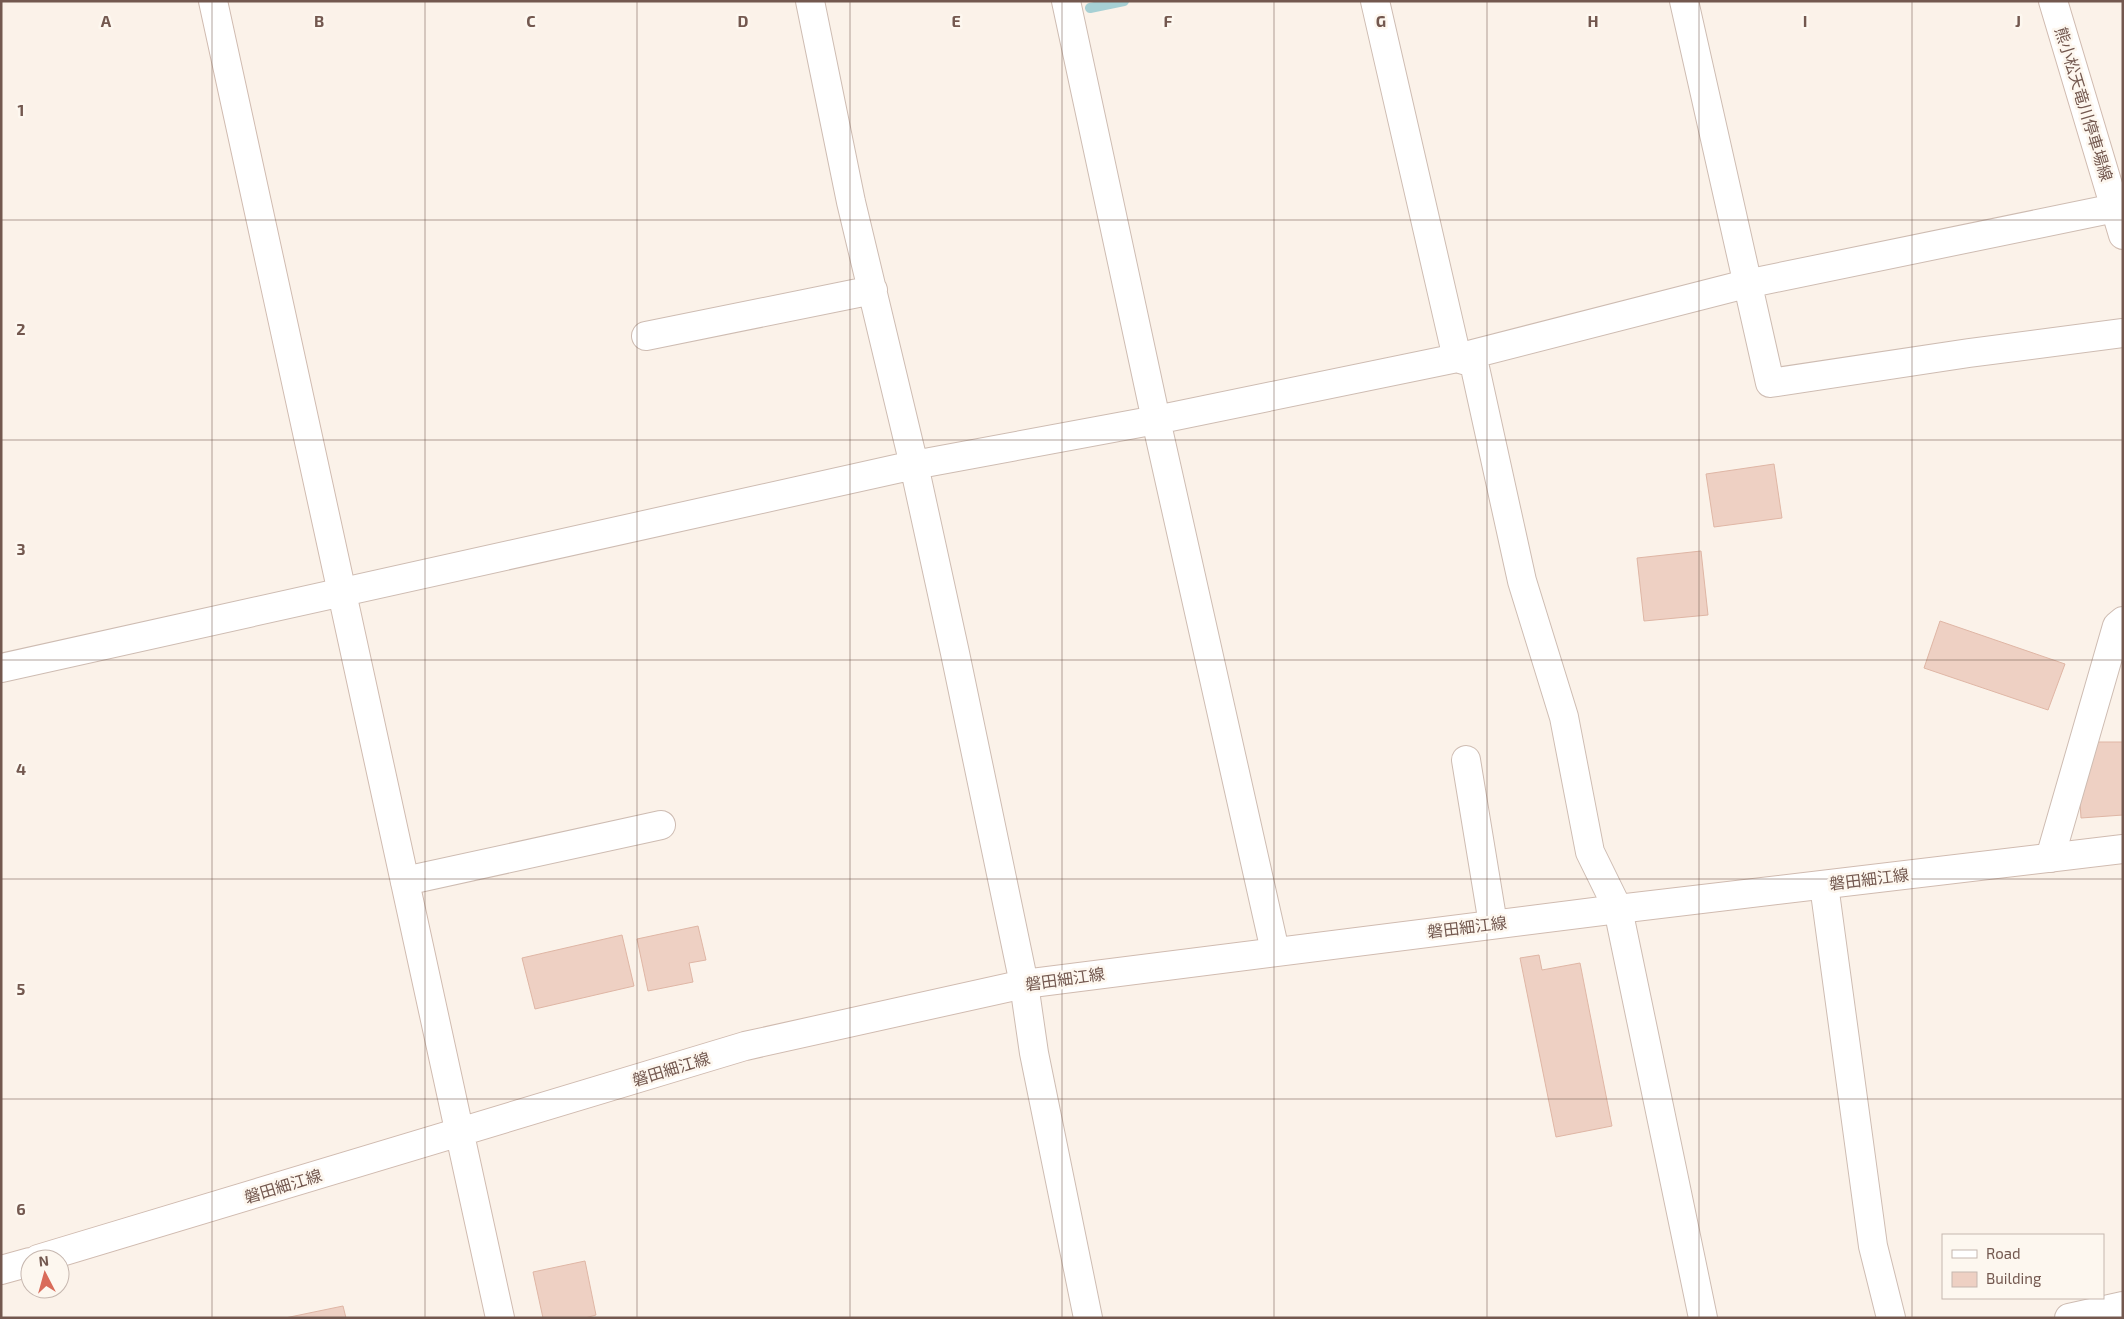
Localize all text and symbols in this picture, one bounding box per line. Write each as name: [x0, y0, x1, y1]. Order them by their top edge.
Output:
text: A: [101, 11, 112, 30]
text: B: [314, 11, 324, 30]
text: C: [526, 11, 536, 30]
text: D: [738, 11, 749, 30]
text: E: [951, 11, 961, 30]
text: F: [1164, 11, 1173, 30]
text: G: [1376, 11, 1386, 30]
text: H: [1587, 11, 1599, 30]
text: I: [1803, 11, 1807, 30]
text: J: [2015, 11, 2021, 30]
street label: 熊小松天竜川停車場線: [2052, 25, 2117, 183]
text: 1: [18, 100, 24, 119]
text: 2: [16, 319, 26, 338]
text: 3: [16, 539, 26, 558]
text: 4: [16, 759, 26, 778]
street label: 磐田細江線: [1828, 864, 1910, 893]
street label: 磐田細江線: [1426, 912, 1508, 941]
street label: 磐田細江線: [1024, 964, 1106, 993]
text: 5: [17, 979, 26, 998]
street label: 磐田細江線: [630, 1048, 712, 1089]
street label: 磐田細江線: [242, 1165, 324, 1206]
text: 6: [16, 1199, 26, 1218]
legend: [1942, 1234, 2104, 1299]
text: Road: [1986, 1244, 2021, 1262]
north arrow: [20, 1249, 70, 1299]
text: N: [38, 1252, 50, 1270]
text: Building: [1986, 1269, 2042, 1287]

